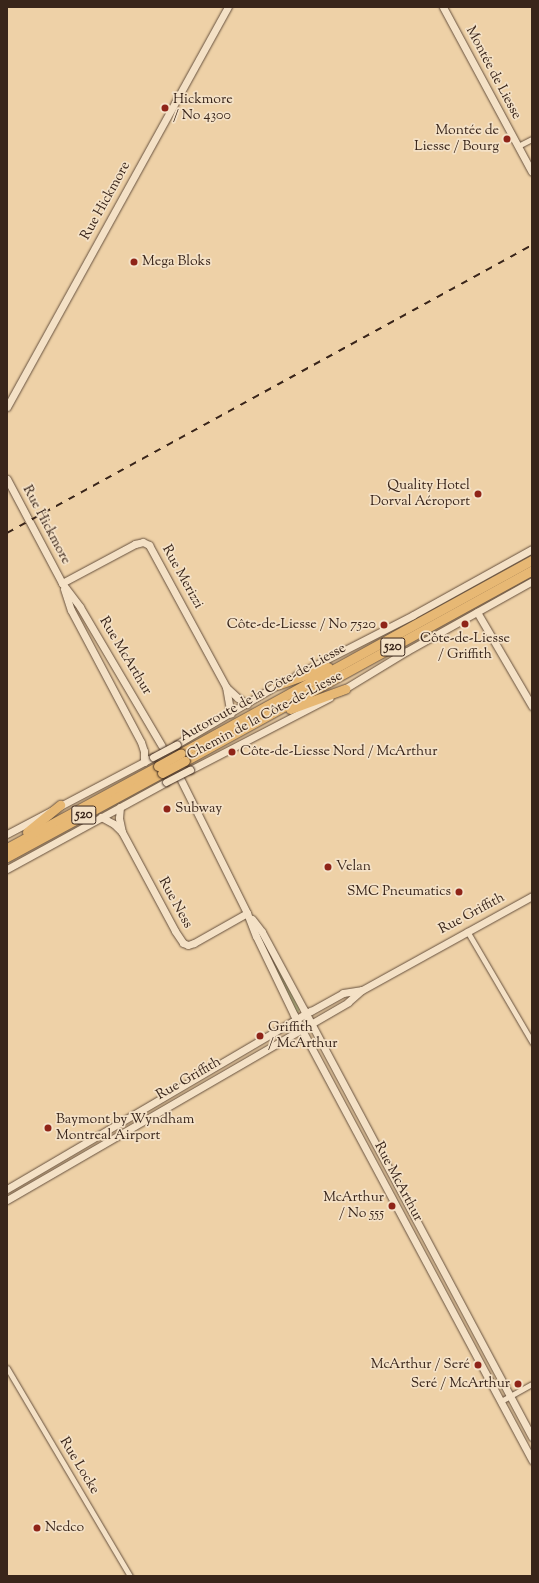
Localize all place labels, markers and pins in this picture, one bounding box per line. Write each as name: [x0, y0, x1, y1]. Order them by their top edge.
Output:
place label: Hickmore / No 4300: [173, 92, 233, 124]
marker: Hickmore / No 4300: [160, 103, 170, 113]
place label: Montée de Liesse / Bourg: [414, 123, 499, 156]
marker: Montée de Liesse / Bourg: [502, 134, 512, 144]
place label: Mega Bloks: [142, 254, 211, 270]
marker: Mega Bloks: [129, 257, 139, 267]
place label: Quality Hotel Dorval Aéroport: [370, 478, 470, 510]
marker: Quality Hotel Dorval Aéroport: [473, 489, 483, 499]
place label: Côte-de-Liesse / No 7520: [227, 617, 376, 633]
marker: Côte-de-Liesse / Griffith: [460, 619, 470, 629]
marker: Côte-de-Liesse / No 7520: [379, 620, 389, 630]
place label: Côte-de-Liesse / Griffith: [420, 631, 510, 664]
place label: Côte-de-Liesse Nord / McArthur: [240, 744, 437, 760]
marker: Côte-de-Liesse Nord / McArthur: [227, 747, 237, 757]
place label: Subway: [175, 801, 222, 817]
marker: Subway: [162, 804, 172, 814]
place label: Velan: [336, 859, 371, 875]
marker: Velan: [323, 862, 333, 872]
place label: SMC Pneumatics: [347, 884, 451, 900]
marker: SMC Pneumatics: [454, 887, 464, 897]
place label: Griffith / McArthur: [268, 1020, 338, 1052]
marker: Griffith / McArthur: [255, 1031, 265, 1041]
place label: Baymont by Wyndham Montreal Airport: [56, 1112, 194, 1144]
marker: Baymont by Wyndham Montreal Airport: [43, 1123, 53, 1133]
place label: McArthur / No 555: [323, 1190, 384, 1222]
marker: McArthur / No 555: [387, 1201, 397, 1211]
place label: McArthur / Seré: [371, 1357, 470, 1373]
marker: McArthur / Seré: [473, 1360, 483, 1370]
place label: Seré / McArthur: [411, 1376, 510, 1392]
marker: Seré / McArthur: [513, 1379, 523, 1389]
place label: Nedco: [45, 1520, 84, 1536]
marker: Nedco: [32, 1523, 42, 1533]

